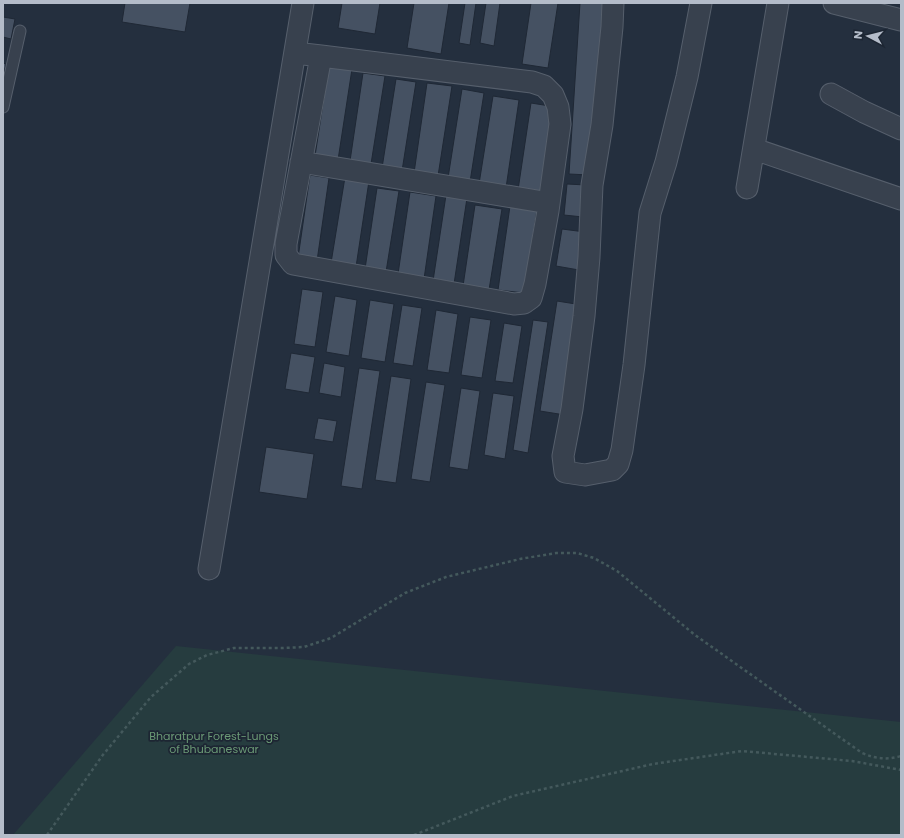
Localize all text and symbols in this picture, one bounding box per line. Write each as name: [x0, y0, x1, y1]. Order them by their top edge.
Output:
north arrow: [848, 16, 888, 56]
text: N: [850, 30, 867, 40]
park label: Bharatpur Forest-Lungs of Bhubaneswar: [149, 728, 279, 757]

